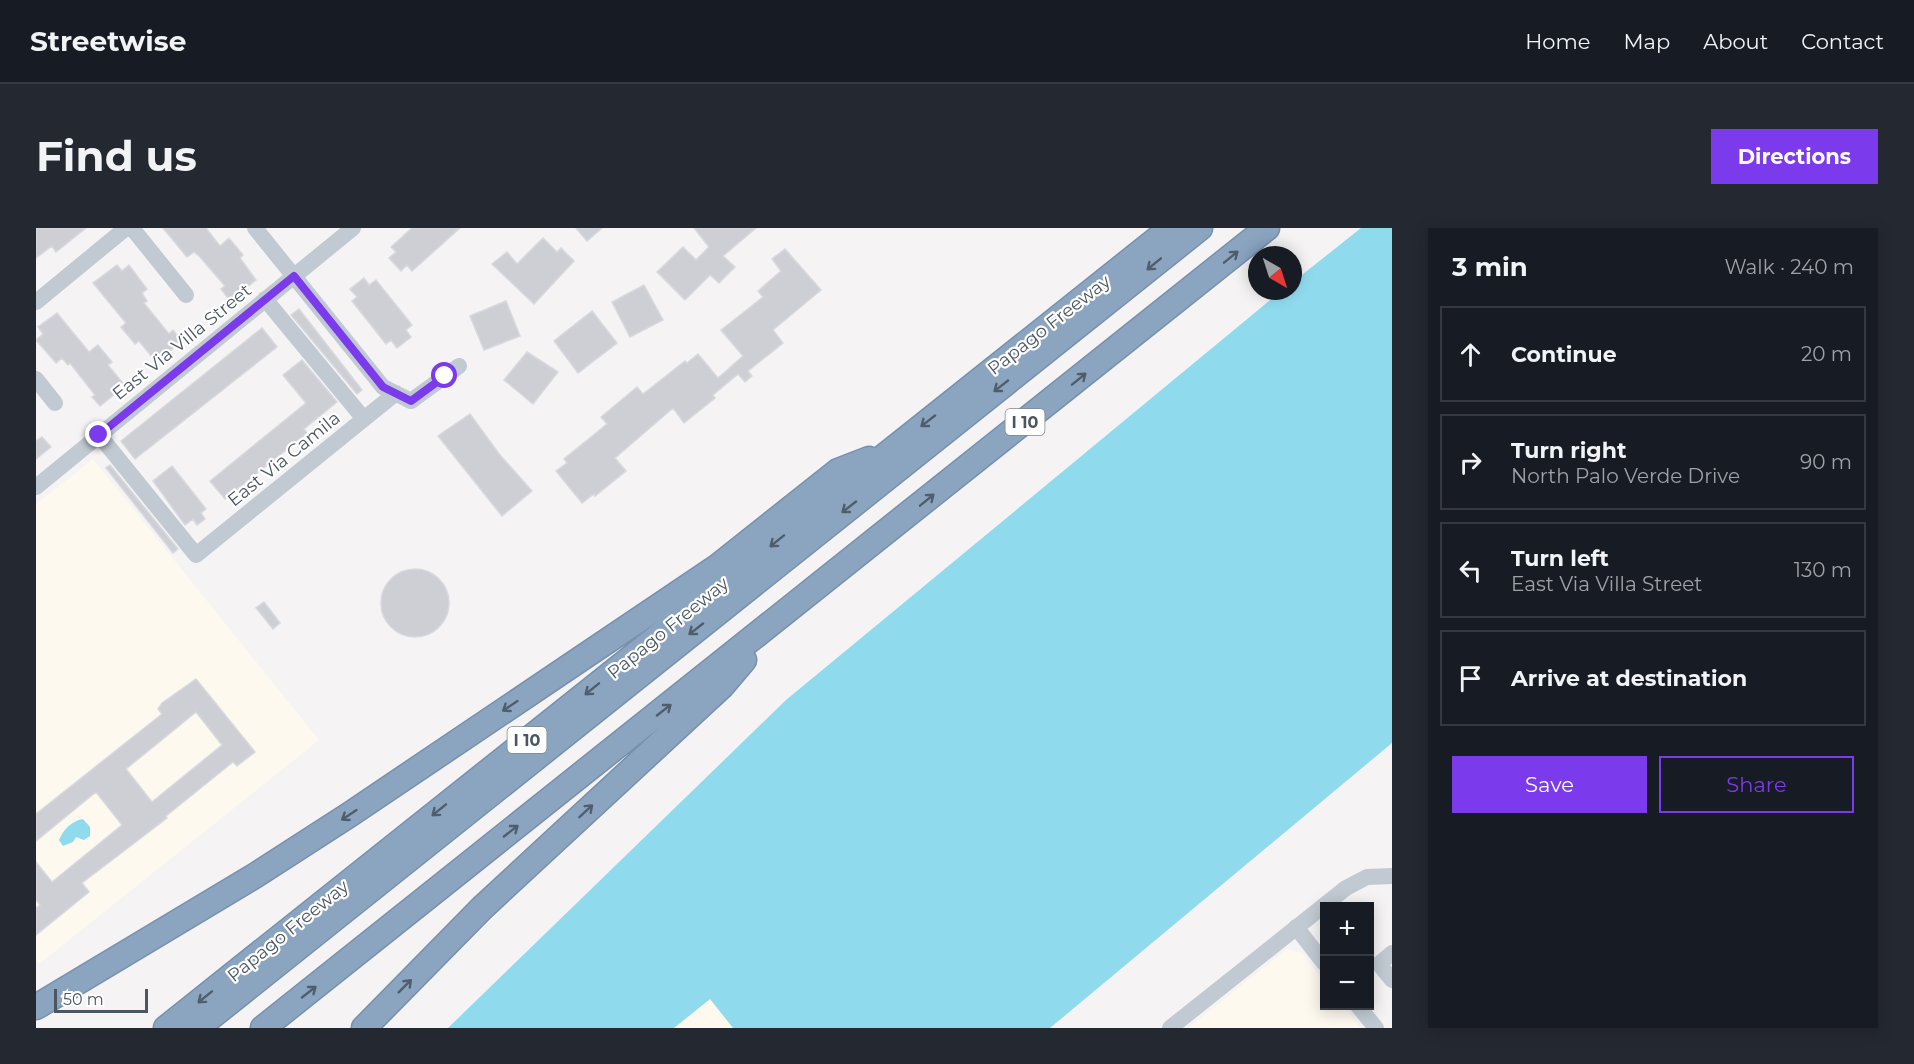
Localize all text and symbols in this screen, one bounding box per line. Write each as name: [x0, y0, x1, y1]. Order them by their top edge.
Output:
text: Streetwise: [30, 24, 186, 58]
text: Home: [1525, 29, 1590, 54]
text: Map: [1623, 29, 1670, 54]
text: About: [1703, 29, 1768, 54]
text: Contact: [1801, 29, 1884, 54]
button: Directions: [1711, 129, 1878, 184]
text: Find us: [36, 130, 197, 182]
north arrow: [1248, 246, 1302, 300]
one-way arrow: [1223, 250, 1239, 263]
text: 3 min: [1452, 251, 1528, 283]
text: Walk · 240 m: [1724, 255, 1854, 279]
one-way arrow: [1146, 258, 1162, 271]
street label: Papago Freeway: [983, 270, 1115, 380]
street label: East Via Villa Street: [108, 279, 256, 405]
icon: ahead: [1454, 338, 1487, 371]
text: Continue: [1511, 341, 1617, 368]
text: 20 m: [1801, 342, 1852, 366]
route start: [431, 362, 457, 388]
one-way arrow: [1071, 372, 1087, 385]
one-way arrow: [994, 379, 1010, 392]
street label: East Via Camila: [223, 407, 345, 511]
road number: I 10: [1006, 409, 1044, 435]
one-way arrow: [920, 414, 936, 427]
route end: [85, 421, 111, 447]
text: Turn right: [1511, 437, 1626, 464]
icon: right: [1454, 446, 1487, 479]
text: 90 m: [1800, 450, 1852, 474]
text: North Palo Verde Drive: [1511, 464, 1740, 488]
one-way arrow: [918, 494, 934, 507]
one-way arrow: [841, 501, 857, 514]
one-way arrow: [769, 534, 785, 547]
text: Turn left: [1511, 545, 1609, 572]
icon: left: [1454, 554, 1487, 587]
text: 130 m: [1794, 558, 1852, 582]
street label: Papago Freeway: [603, 572, 733, 684]
text: East Via Villa Street: [1511, 572, 1702, 596]
one-way arrow: [688, 622, 704, 635]
icon: arrive: [1454, 662, 1487, 695]
text: Arrive at destination: [1511, 665, 1747, 692]
one-way arrow: [584, 682, 600, 695]
one-way arrow: [503, 700, 519, 712]
one-way arrow: [656, 703, 672, 716]
road number: I 10: [508, 727, 546, 753]
button: Save: [1452, 756, 1647, 813]
button: Share: [1659, 756, 1854, 813]
one-way arrow: [431, 804, 447, 817]
one-way arrow: [579, 804, 594, 818]
one-way arrow: [341, 809, 358, 821]
one-way arrow: [503, 825, 519, 838]
street label: Papago Freeway: [223, 875, 353, 987]
map controls: [1320, 902, 1374, 1010]
button: +: [1320, 902, 1374, 956]
button: −: [1320, 956, 1374, 1010]
one-way arrow: [397, 979, 412, 994]
one-way arrow: [301, 985, 317, 998]
scale bar: [54, 986, 148, 1014]
text: 50 m: [63, 990, 104, 1009]
one-way arrow: [197, 991, 213, 1004]

